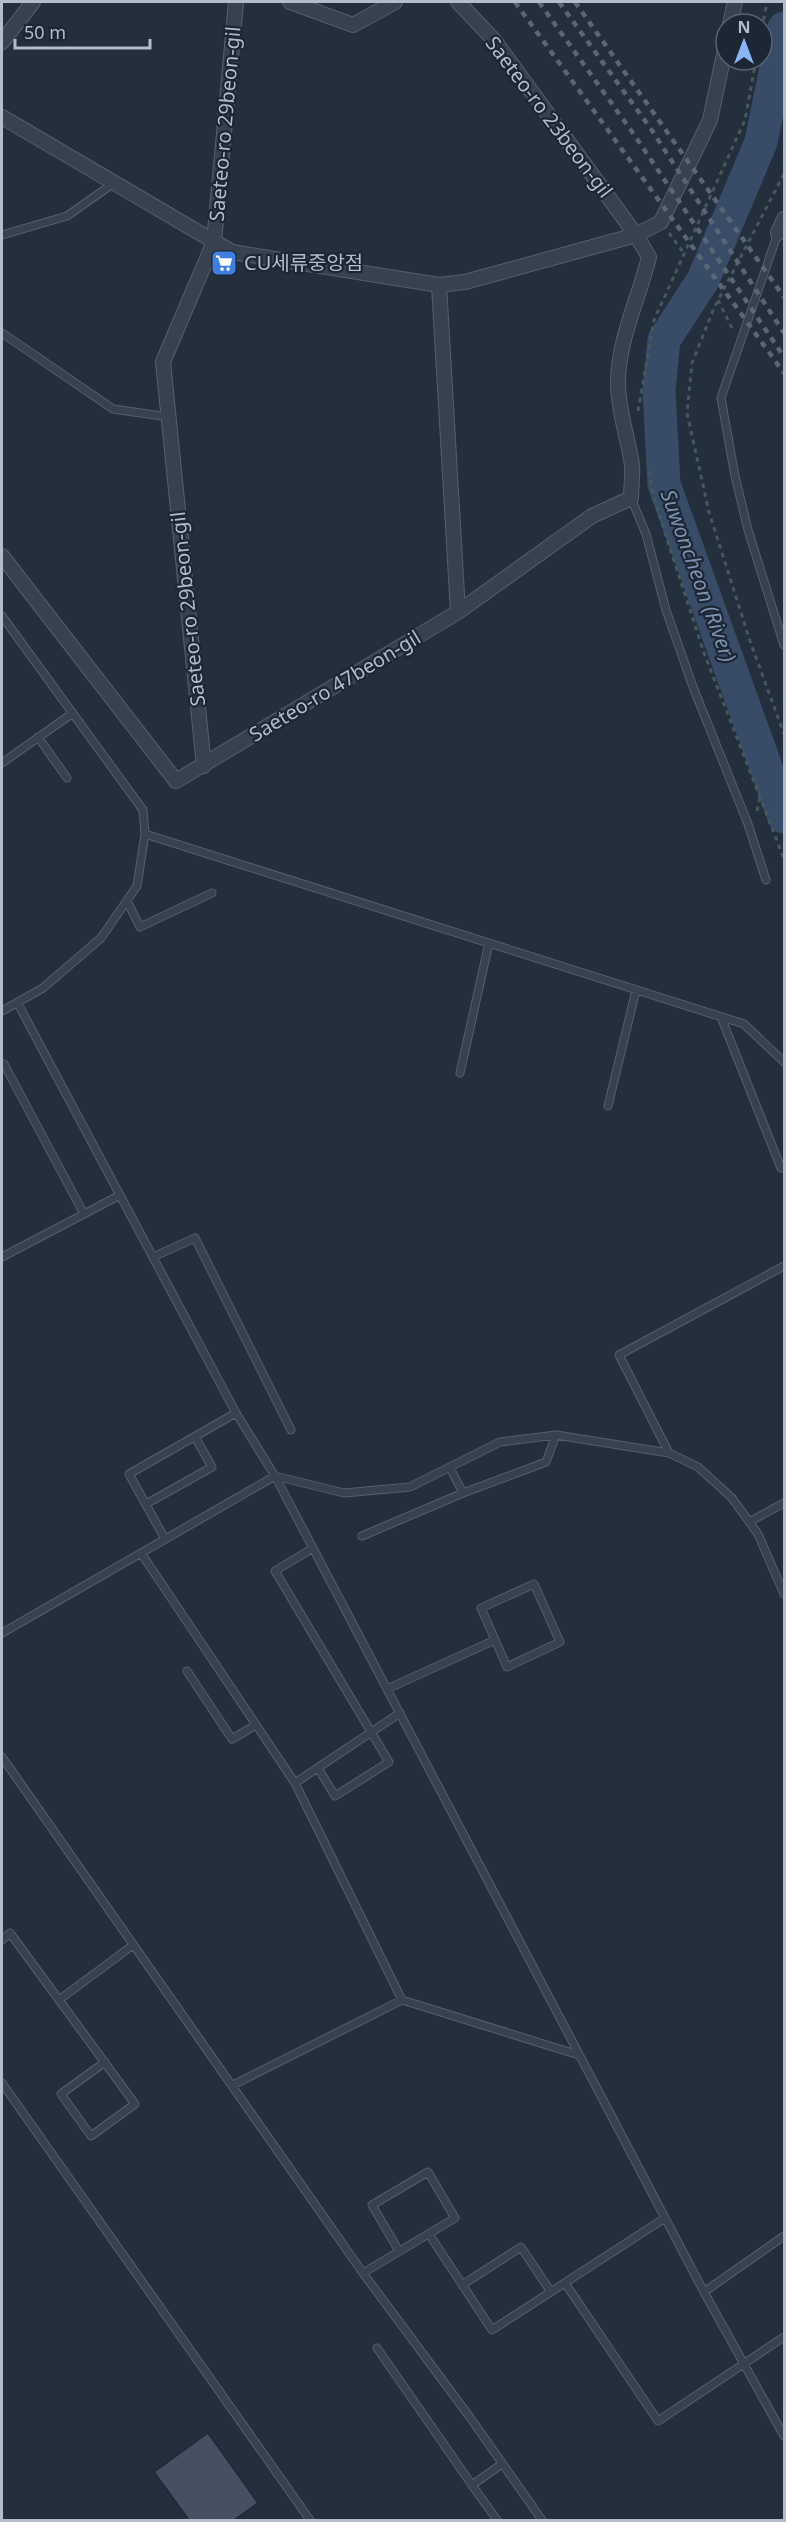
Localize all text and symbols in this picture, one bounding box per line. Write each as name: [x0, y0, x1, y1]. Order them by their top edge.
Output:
scale bar: [15, 12, 150, 50]
north arrow: [714, 12, 774, 72]
text: N: [737, 16, 751, 38]
text: 50 m: [24, 20, 66, 44]
street label: Saeteo-ro 29beon-gil: [203, 25, 246, 223]
street label: Saeteo-ro 23beon-gil: [480, 30, 619, 203]
supermarket icon: CU세류중앙점: [209, 248, 239, 278]
place label: CU세류중앙점: [244, 249, 363, 276]
water label: Suwoncheon (River): [655, 485, 743, 666]
street label: Saeteo-ro 29beon-gil: [164, 510, 211, 708]
street label: Saeteo-ro 47beon-gil: [244, 624, 426, 748]

